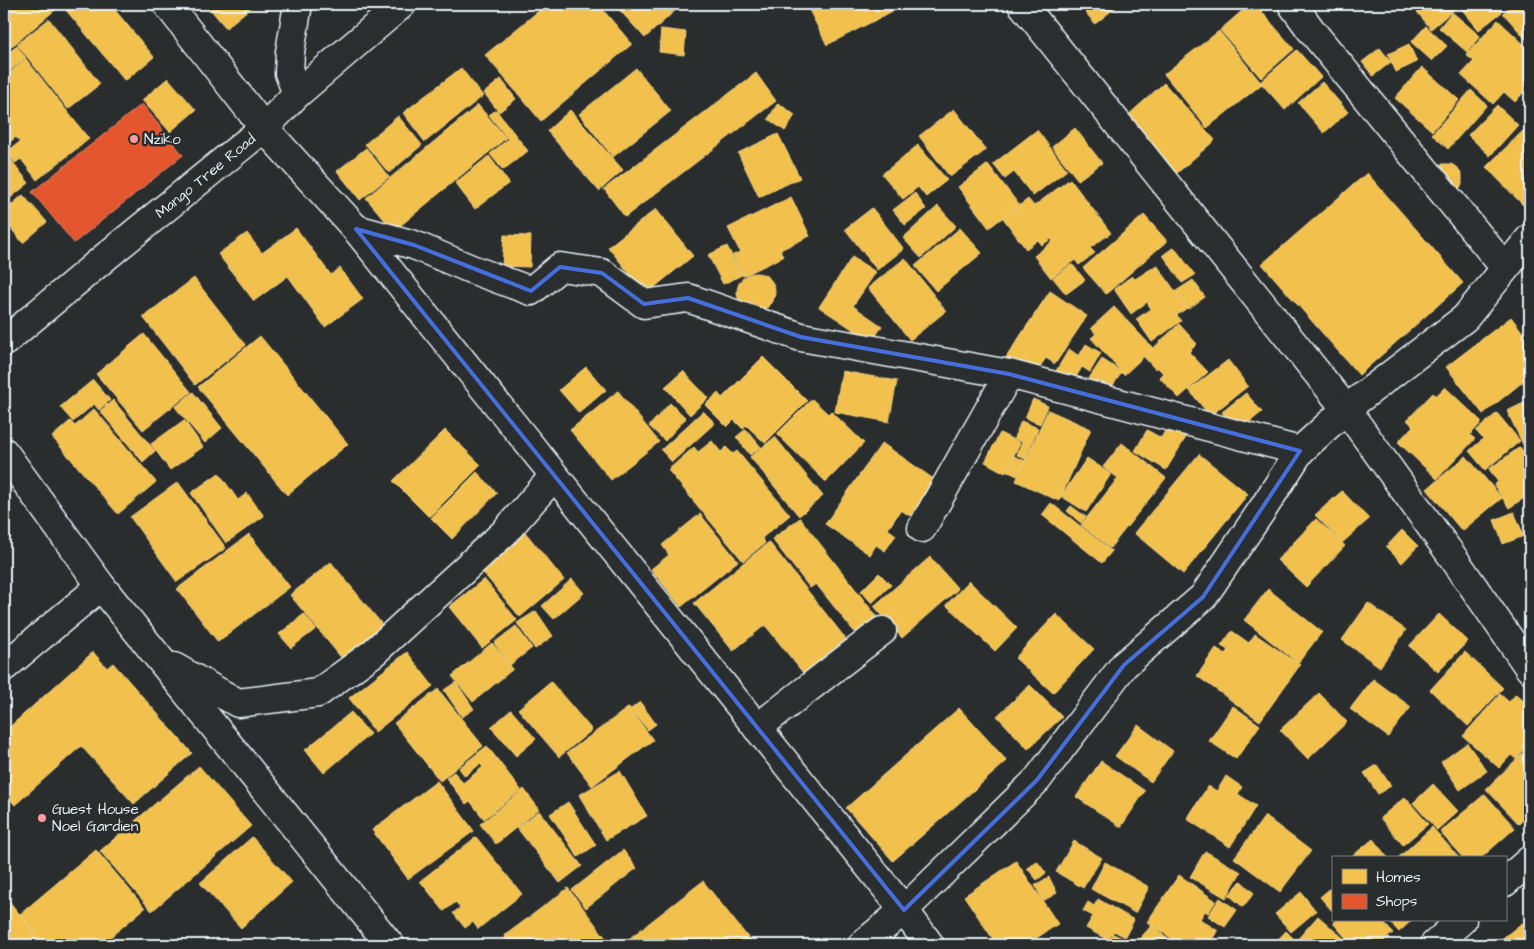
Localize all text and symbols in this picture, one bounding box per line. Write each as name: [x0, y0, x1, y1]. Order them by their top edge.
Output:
place label: Nziko: [144, 129, 181, 150]
street label: Mango Tree Road: [151, 129, 261, 223]
marker: Nziko: [128, 133, 140, 145]
place label: Guest House Noel Gardien: [52, 799, 139, 837]
marker: Guest House Noel Gardien: [36, 812, 48, 824]
legend: [1332, 856, 1506, 922]
text: Homes: [1376, 867, 1421, 888]
text: Shops: [1376, 891, 1418, 912]

